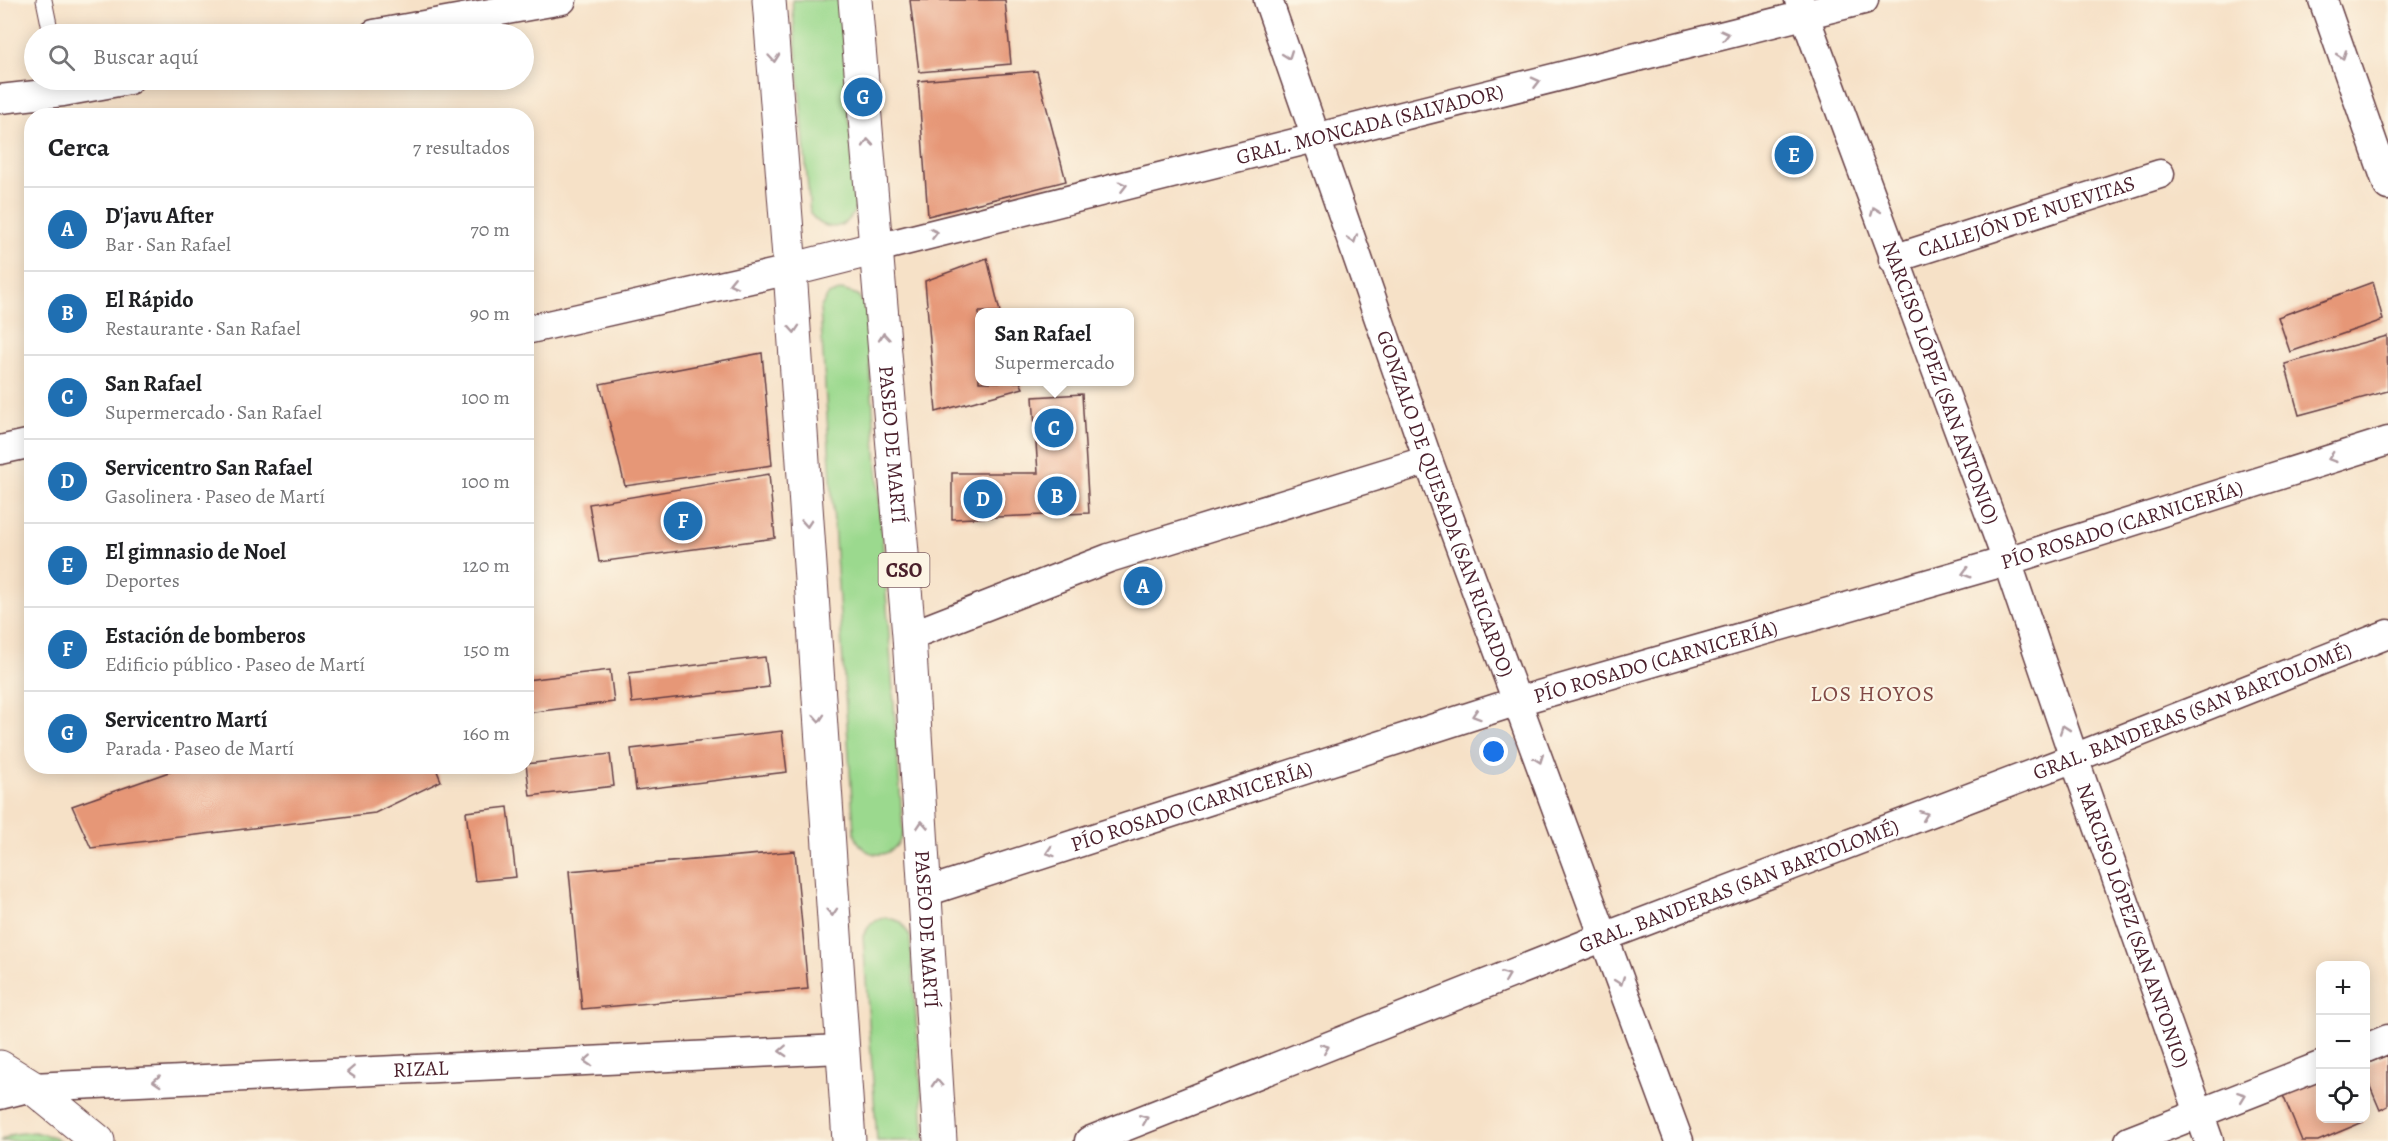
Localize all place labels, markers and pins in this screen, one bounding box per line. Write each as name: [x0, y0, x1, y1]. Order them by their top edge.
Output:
pin: G: [844, 74, 882, 120]
pin: E: [1774, 132, 1814, 178]
pin: C: [1034, 406, 1074, 450]
pin: B: [1038, 474, 1076, 518]
pin: D: [964, 476, 1002, 522]
pin: F: [664, 498, 702, 544]
pin: A: [1124, 564, 1162, 608]

